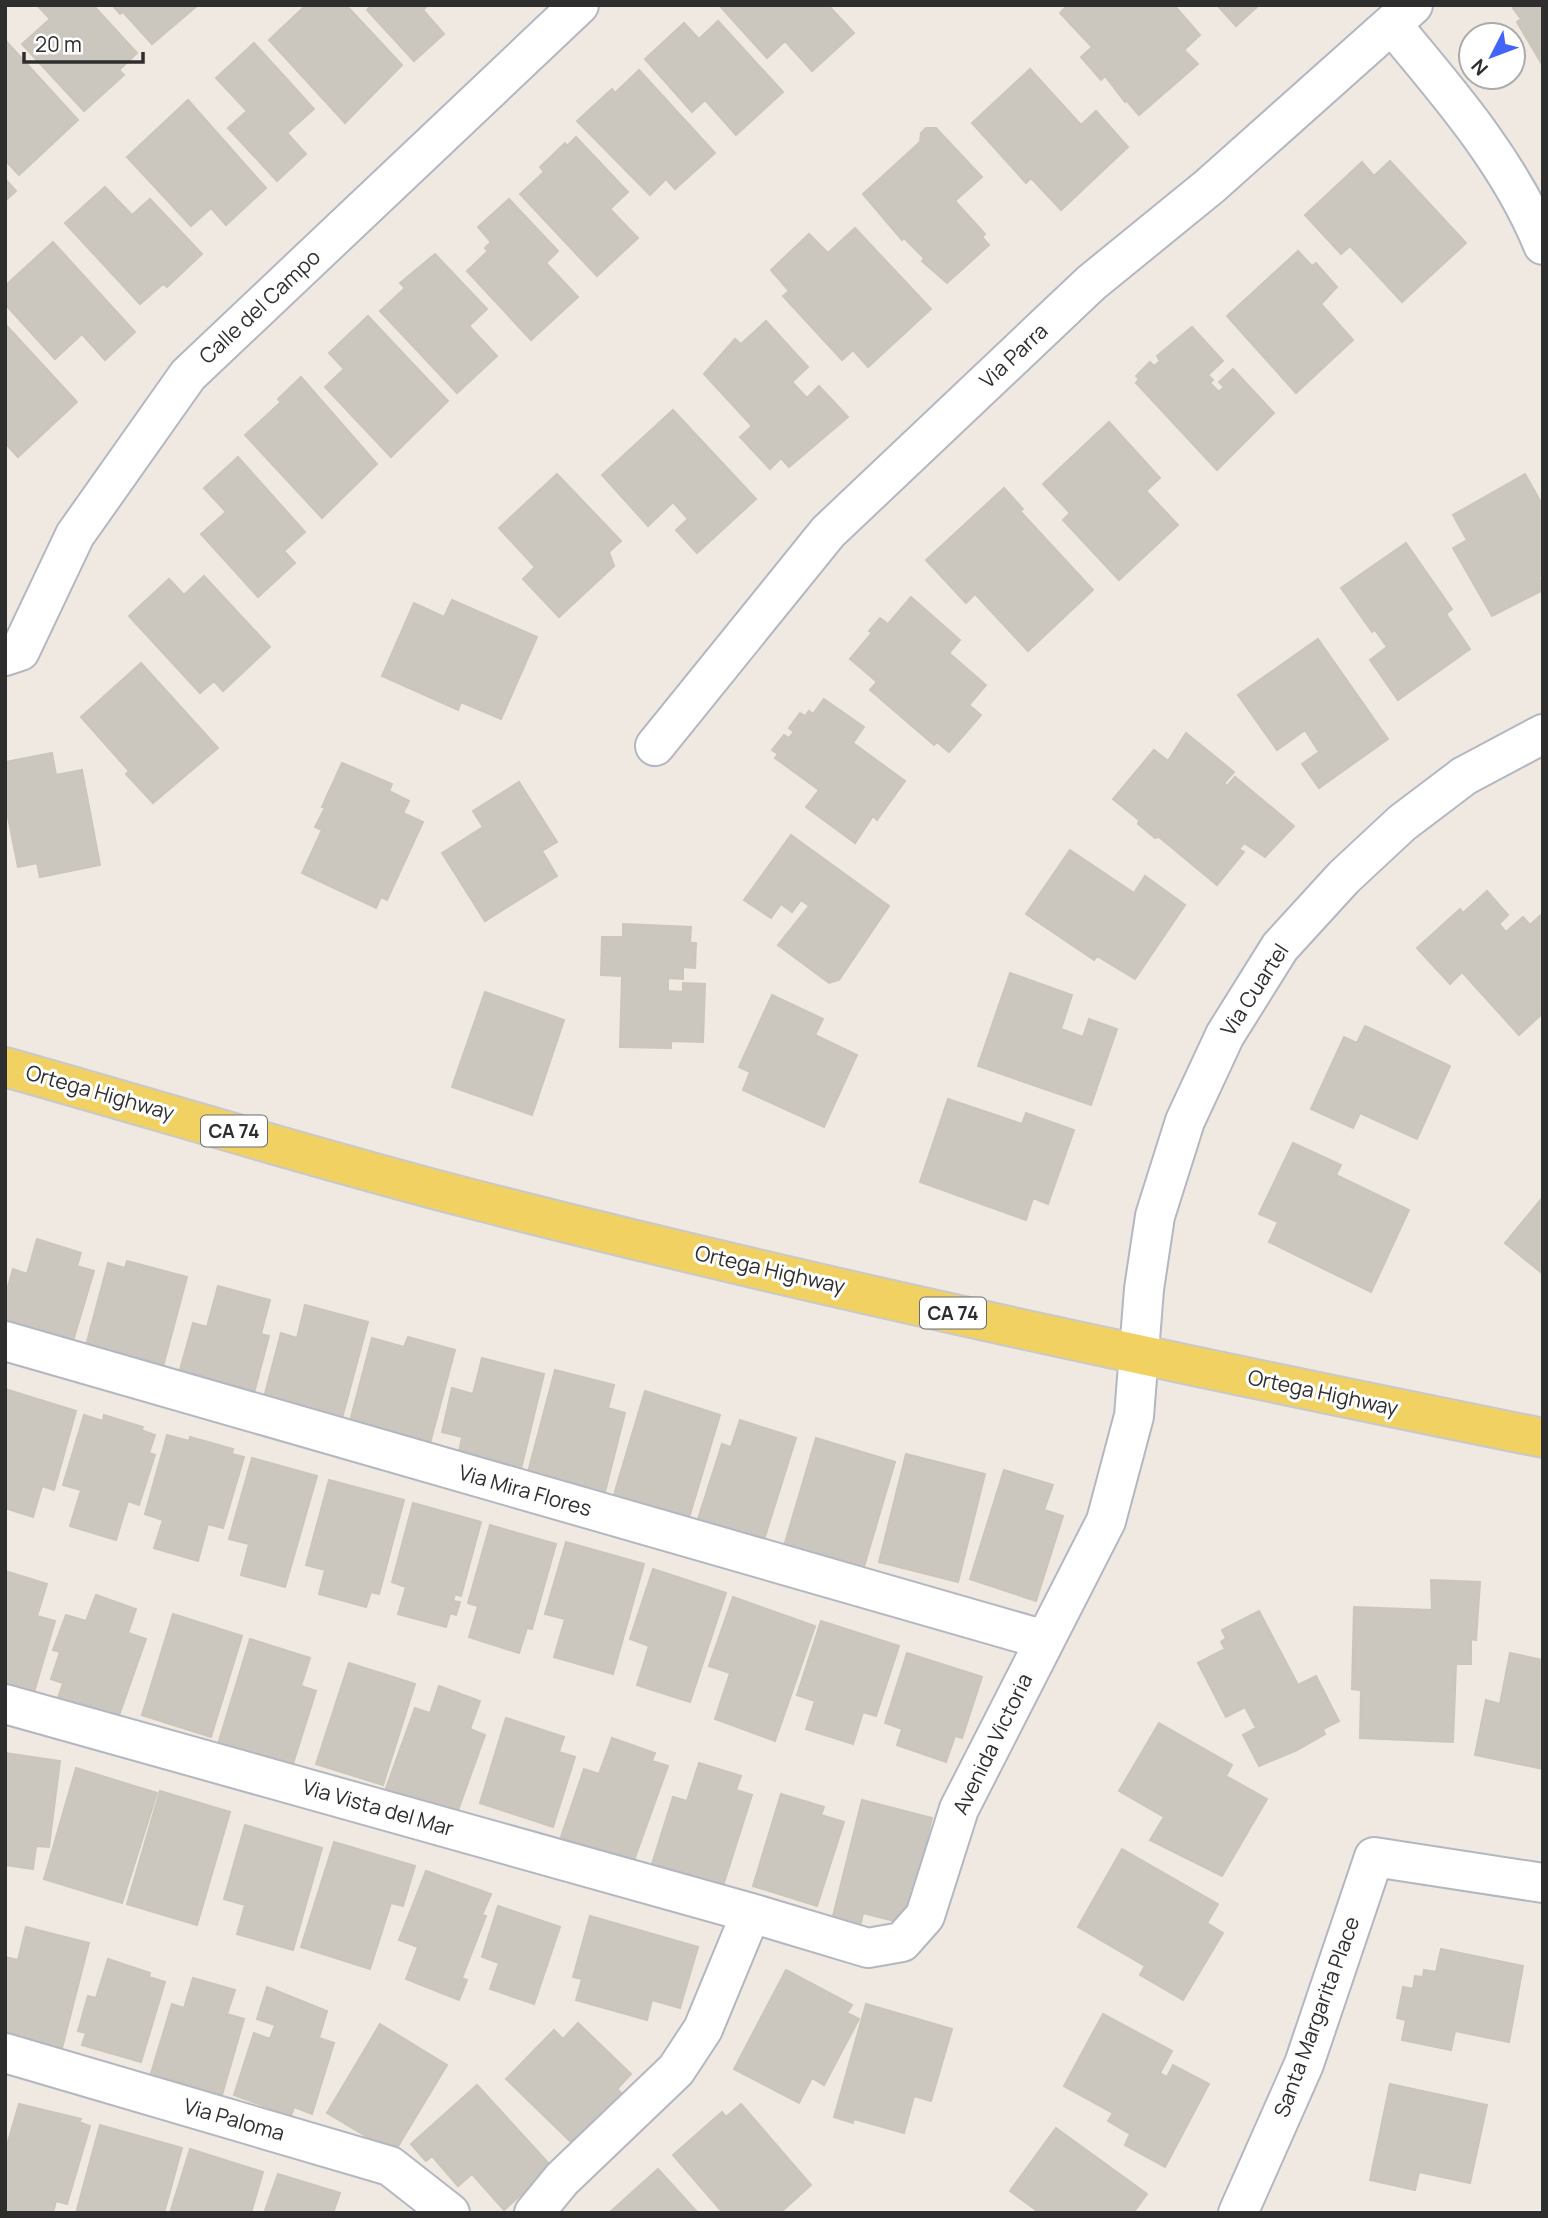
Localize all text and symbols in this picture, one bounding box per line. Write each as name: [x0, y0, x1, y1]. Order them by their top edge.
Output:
scale bar: [24, 21, 144, 65]
north arrow: [1457, 21, 1527, 91]
text: 20 m: [35, 30, 82, 58]
text: N: [1465, 54, 1494, 81]
street label: Calle del Campo: [193, 243, 326, 370]
street label: Via Parra: [973, 317, 1053, 394]
street label: Via Cuartel: [1214, 938, 1294, 1041]
street label: Ortega Highway: [23, 1057, 178, 1127]
road number: CA 74: [201, 1116, 267, 1147]
street label: Ortega Highway: [692, 1238, 848, 1300]
road number: CA 74: [920, 1298, 986, 1329]
street label: Ortega Highway: [1245, 1362, 1401, 1422]
street label: Via Mira Flores: [455, 1458, 595, 1522]
street label: Avenida Victoria: [946, 1668, 1038, 1819]
street label: Via Vista del Mar: [299, 1772, 458, 1842]
street label: Santa Margarita Place: [1267, 1912, 1365, 2121]
street label: Via Paloma: [181, 2091, 288, 2147]

